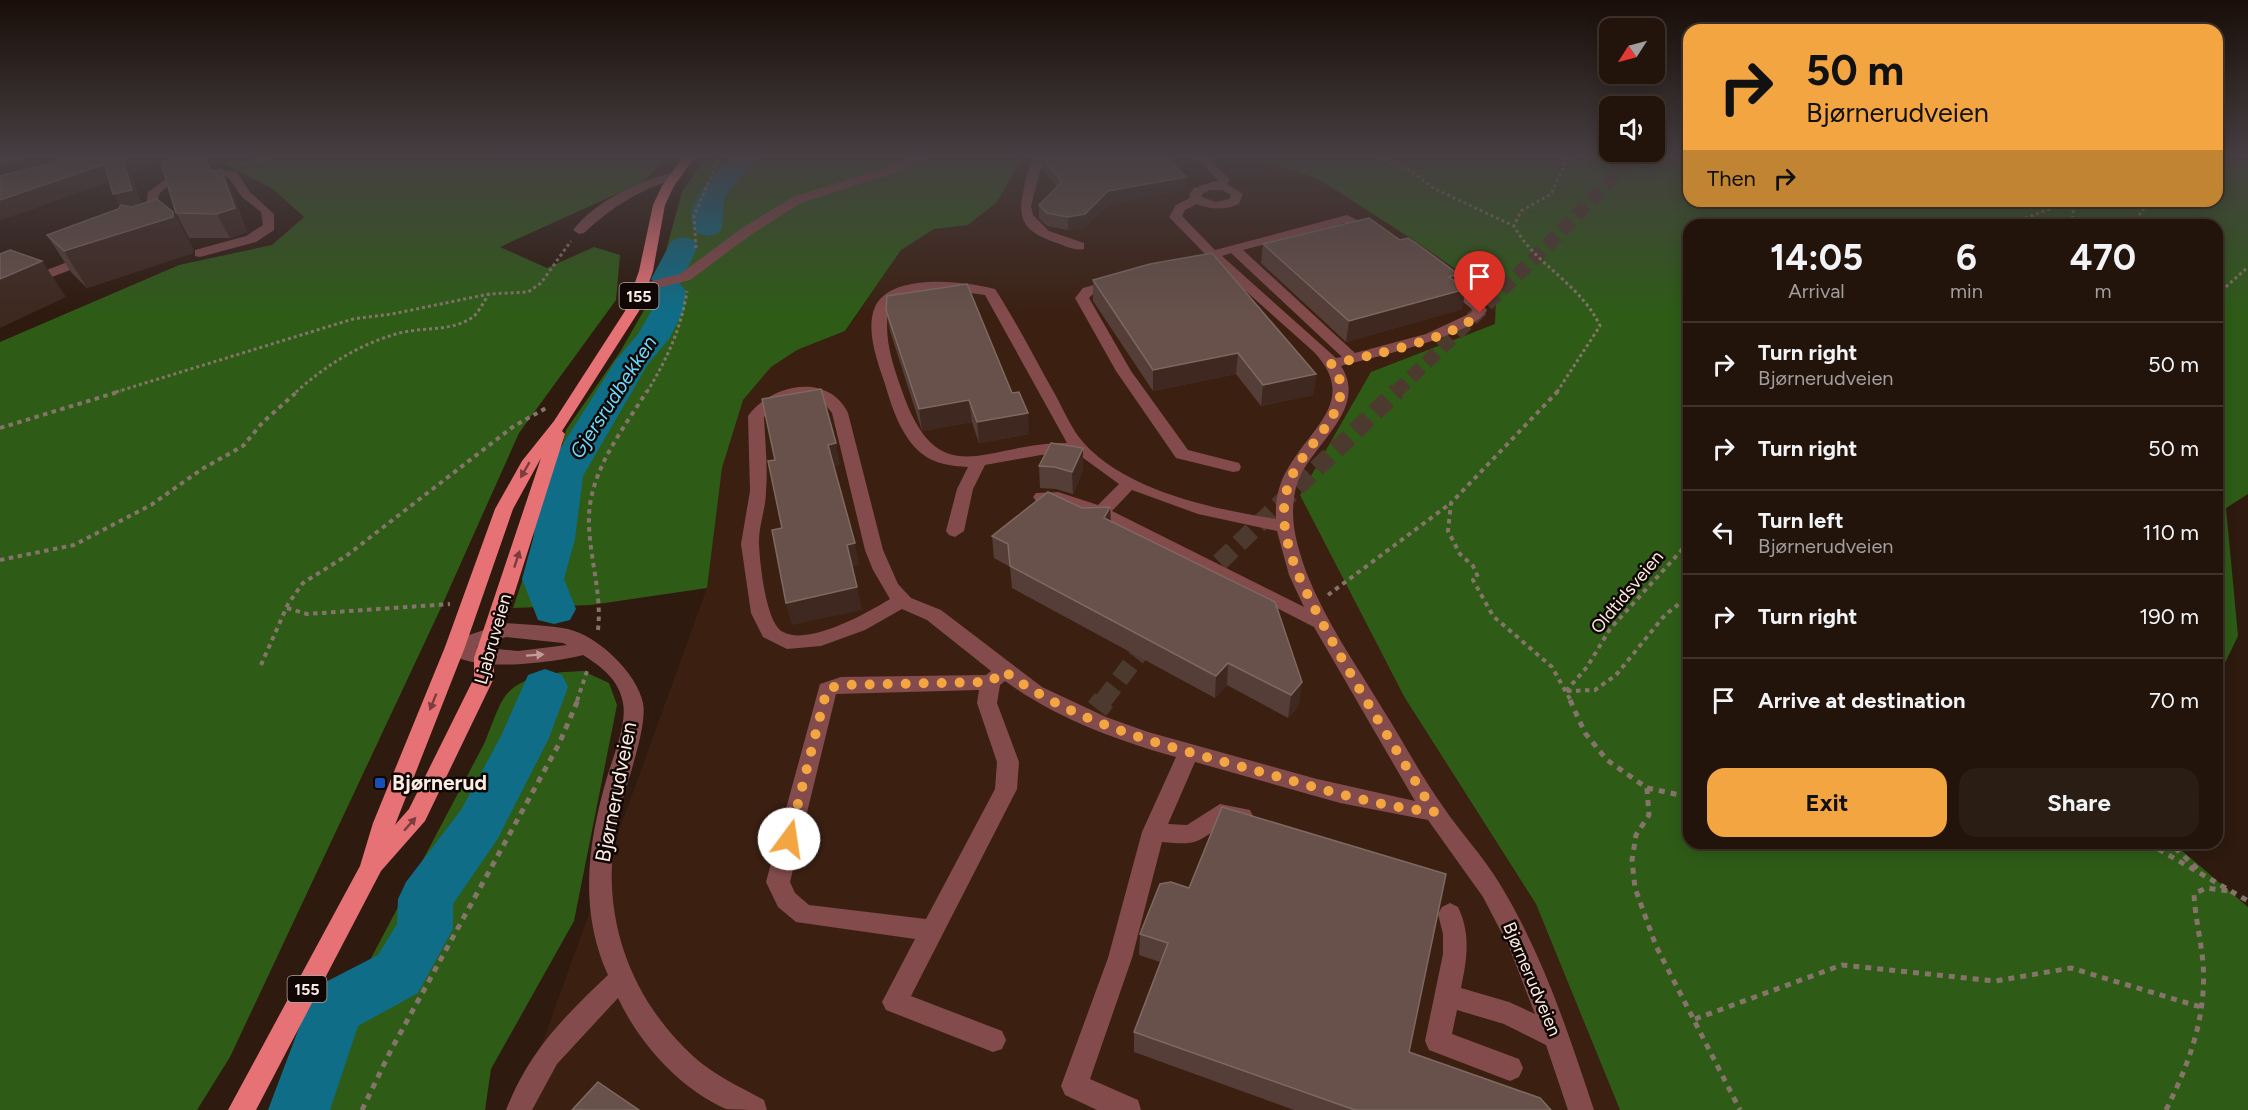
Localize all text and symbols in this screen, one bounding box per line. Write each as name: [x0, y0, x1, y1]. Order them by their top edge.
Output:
north arrow: [1599, 18, 1665, 84]
map controls: [1599, 18, 1665, 162]
text: 50 m: [1806, 45, 1904, 96]
icon: right: [1707, 48, 1785, 126]
button: sound: [1599, 96, 1665, 162]
text: Bjørnerudveien: [1806, 96, 1989, 129]
icon: right: [1768, 162, 1801, 195]
text: Then: [1707, 165, 1756, 192]
text: 14:05: [1770, 236, 1863, 279]
text: 6: [1956, 236, 1977, 279]
text: 470: [2070, 236, 2136, 279]
pin: [1454, 251, 1505, 313]
icon: arrive: [1463, 260, 1496, 293]
text: Arrival: [1788, 279, 1845, 303]
text: min: [1950, 279, 1983, 303]
text: m: [2094, 279, 2111, 303]
road number: 155: [620, 283, 658, 309]
water label: Gjersrudbekken: [564, 331, 662, 463]
text: Turn right: [1758, 339, 1857, 366]
icon: right: [1707, 348, 1740, 381]
text: 50 m: [2148, 351, 2199, 378]
text: Bjørnerudveien: [1758, 366, 1893, 390]
icon: right: [1707, 432, 1740, 465]
text: Turn right: [1758, 435, 1857, 462]
text: 50 m: [2148, 435, 2199, 462]
one-way arrow: [520, 462, 530, 479]
text: Turn left: [1758, 507, 1844, 534]
icon: left: [1707, 516, 1740, 549]
text: 110 m: [2143, 519, 2199, 546]
text: Bjørnerudveien: [1758, 534, 1893, 558]
street label: Oldtidsveien: [1586, 546, 1668, 638]
one-way arrow: [513, 550, 522, 568]
street label: Ljabruveien: [470, 591, 516, 687]
icon: right: [1707, 600, 1740, 633]
text: Turn right: [1758, 603, 1857, 630]
text: 190 m: [2139, 603, 2199, 630]
one-way arrow: [525, 650, 544, 660]
icon: arrive: [1707, 684, 1740, 717]
text: Arrive at destination: [1758, 687, 1966, 714]
text: 70 m: [2149, 687, 2199, 714]
one-way arrow: [428, 693, 438, 711]
street label: Bjørnerudveien: [590, 720, 641, 864]
button: Exit: [1707, 768, 1947, 837]
button: Share: [1959, 768, 2199, 837]
place label: Bjørnerud: [392, 770, 487, 795]
marker: Bjørnerud: [373, 776, 387, 790]
position arrow: [757, 807, 821, 871]
one-way arrow: [403, 817, 416, 832]
street label: Bjørnerudveien: [1498, 919, 1566, 1039]
road number: 155: [288, 976, 326, 1002]

